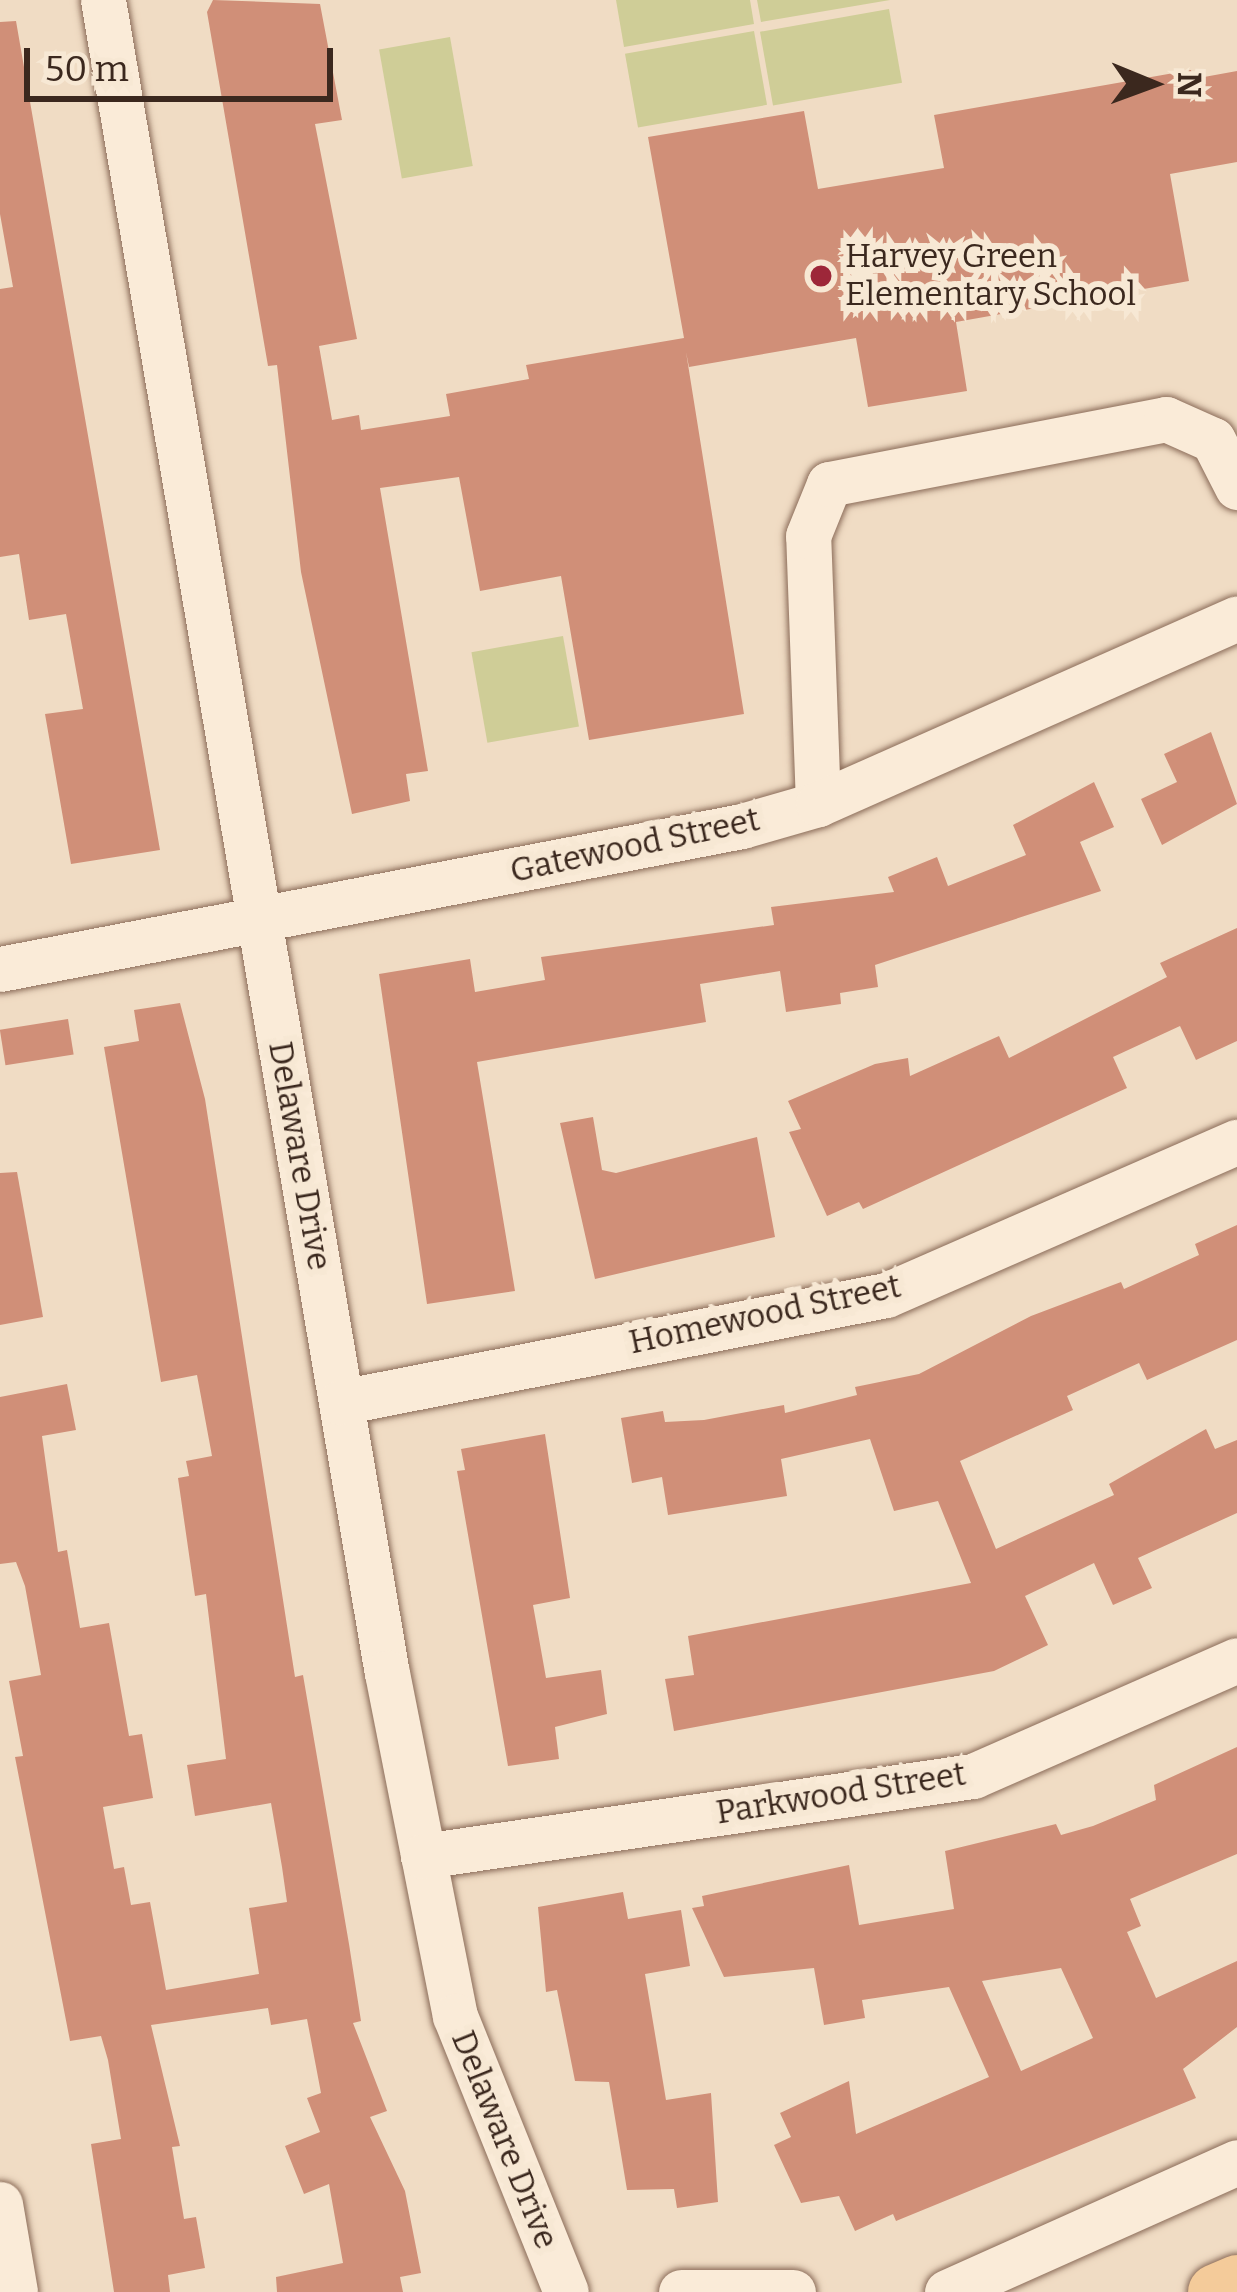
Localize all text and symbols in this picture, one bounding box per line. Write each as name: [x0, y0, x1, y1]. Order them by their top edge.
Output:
scale bar: [30, 24, 339, 98]
north arrow: [1093, 24, 1213, 144]
text: 50 m: [45, 47, 129, 91]
text: N: [1169, 72, 1209, 98]
place label: Harvey Green Elementary School: [845, 237, 1136, 315]
marker: Harvey Green Elementary School: [808, 263, 834, 289]
street label: Gatewood Street: [507, 800, 763, 892]
street label: Delaware Drive: [259, 1039, 339, 1273]
street label: Homewood Street: [626, 1267, 904, 1363]
street label: Parkwood Street: [713, 1755, 969, 1833]
street label: Delaware Drive: [442, 2025, 566, 2255]

